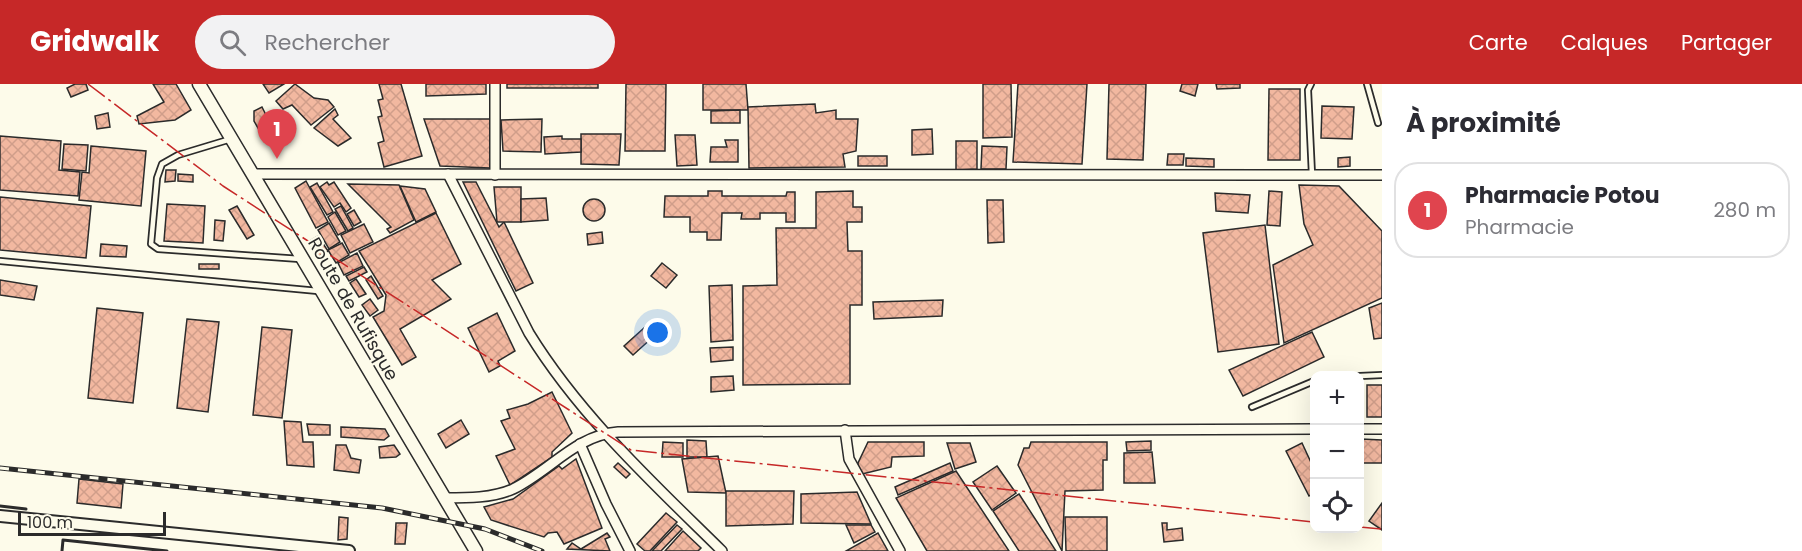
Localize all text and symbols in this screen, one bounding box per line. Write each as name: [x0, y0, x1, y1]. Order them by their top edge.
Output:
search box: [195, 15, 615, 69]
text: Gridwalk: [30, 22, 159, 61]
icon: search: [216, 26, 249, 59]
text: Rechercher: [264, 27, 390, 58]
text: Carte: [1469, 28, 1528, 57]
text: Calques: [1561, 28, 1648, 57]
text: Partager: [1681, 28, 1772, 57]
text: À proximité: [1406, 105, 1561, 141]
pin: 1: [258, 110, 296, 159]
text: Pharmacie Potou: [1465, 180, 1660, 211]
text: 1: [1424, 196, 1431, 224]
text: 280 m: [1713, 196, 1776, 224]
text: Pharmacie: [1465, 213, 1574, 241]
street label: Route de Rufisque: [302, 232, 405, 385]
your location: [643, 318, 672, 347]
map controls: [1310, 371, 1364, 533]
button: +: [1310, 371, 1364, 425]
button: −: [1310, 425, 1364, 479]
button: locate: [1310, 479, 1364, 533]
scale bar: [18, 509, 166, 536]
text: 100 m: [27, 511, 73, 534]

